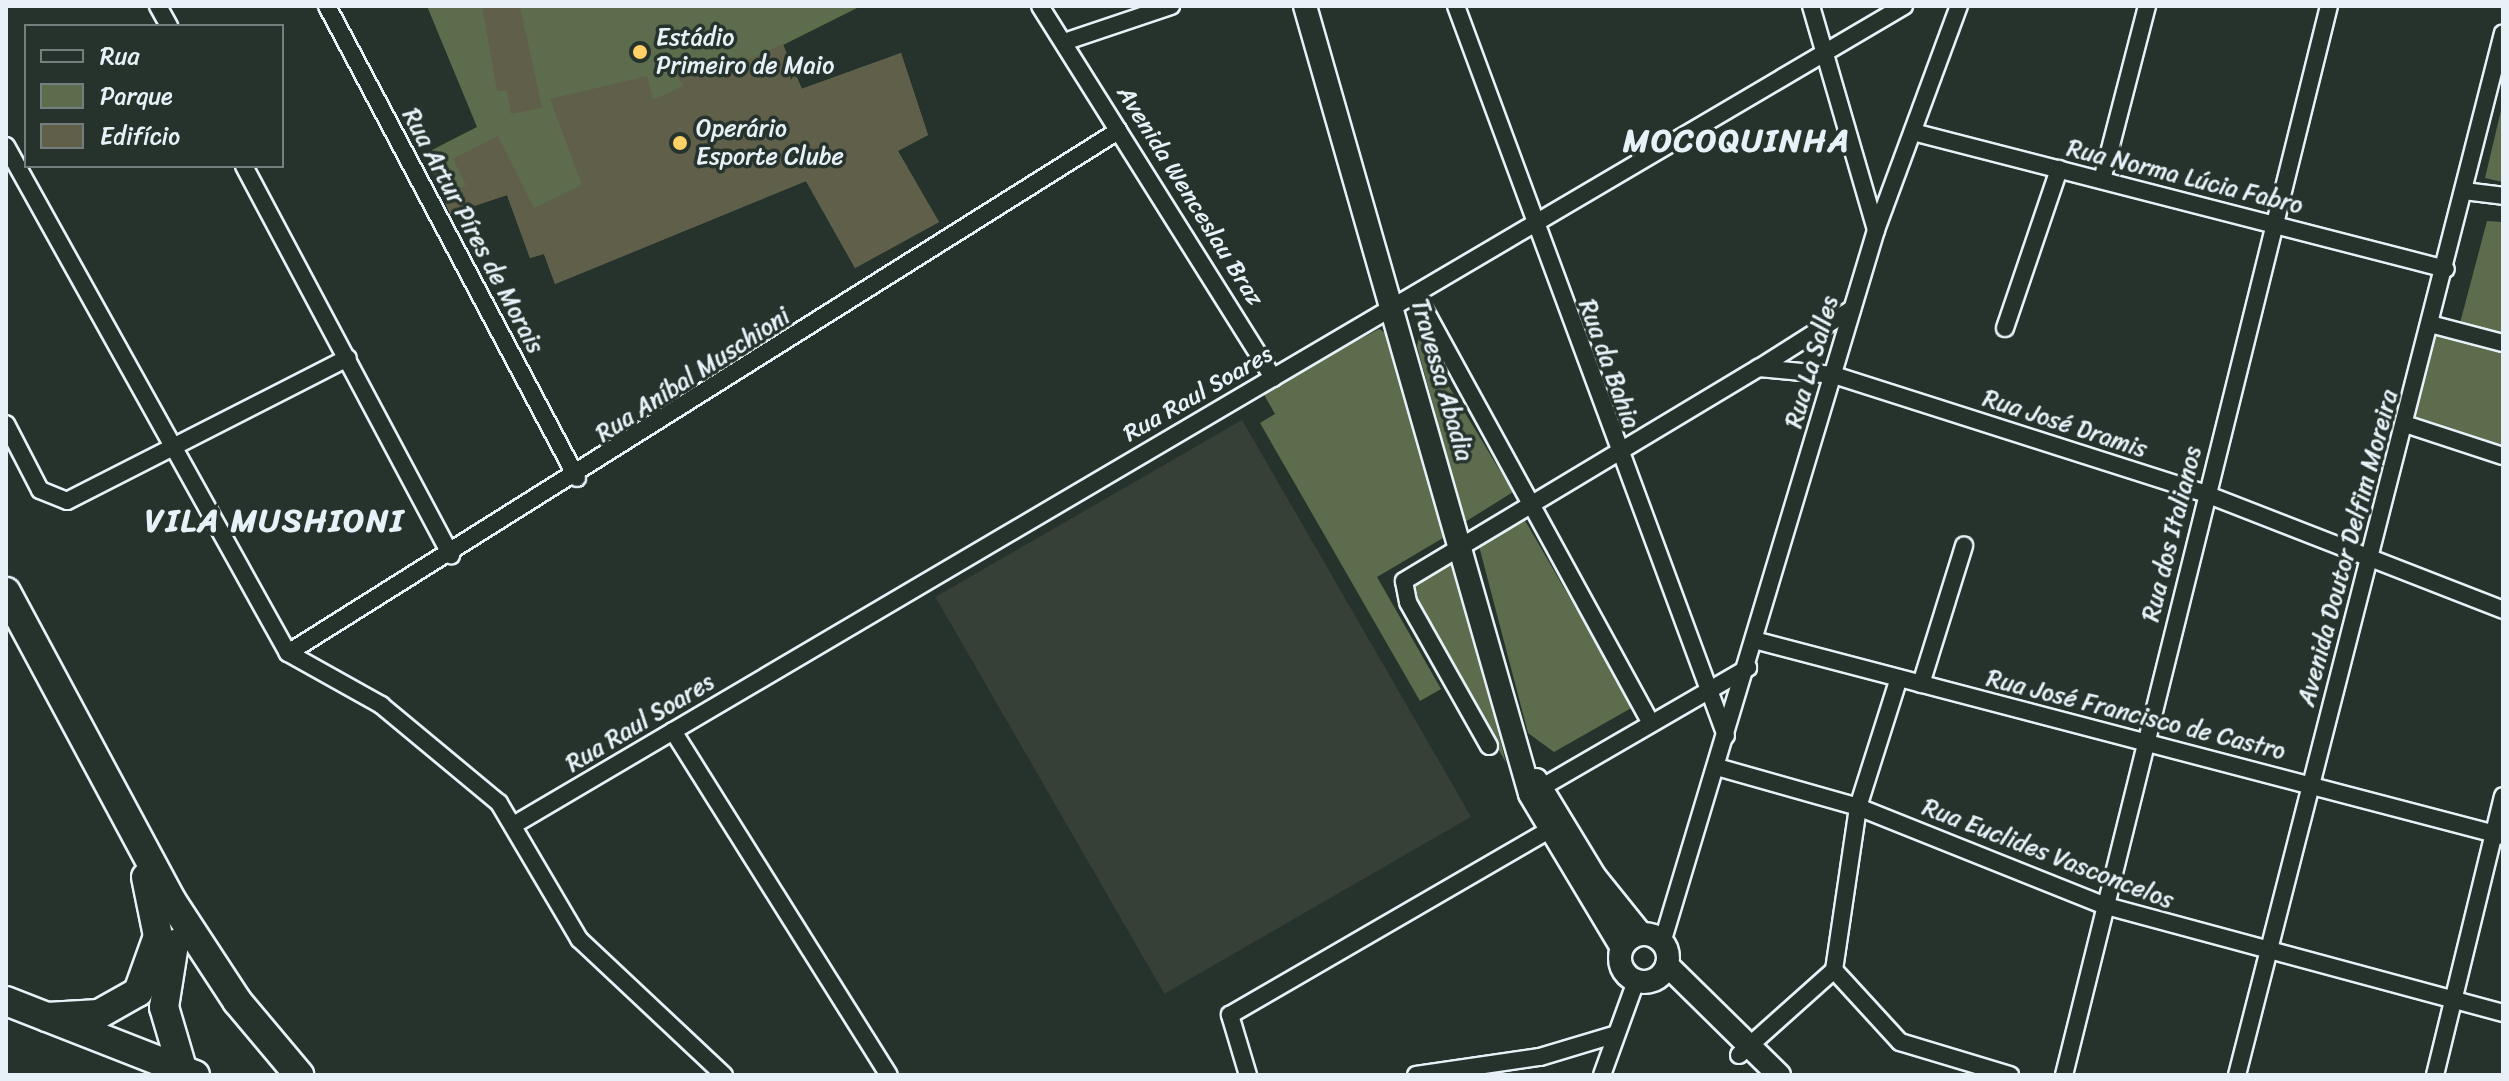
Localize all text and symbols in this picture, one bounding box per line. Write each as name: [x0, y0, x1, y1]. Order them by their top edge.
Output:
legend: [24, 24, 284, 168]
place label: Estádio Primeiro de Maio: [656, 24, 834, 80]
text: Rua: [100, 35, 139, 77]
marker: Estádio Primeiro de Maio: [631, 43, 649, 61]
text: Parque: [100, 75, 173, 117]
street label: Avenida Wenceslau Braz: [1110, 81, 1270, 311]
street label: Rua Artur Píres de Morais: [396, 103, 550, 359]
text: Edifício: [100, 115, 180, 157]
place label: Operário Esporte Clube: [696, 115, 844, 171]
district label: MOCOQUINHA: [1624, 122, 1850, 160]
marker: Operário Esporte Clube: [671, 134, 689, 152]
street label: Rua Norma Lúcia Fabro: [2064, 134, 2306, 220]
street label: Rua La Salles: [1779, 292, 1845, 432]
street label: Travessa Abadia: [1405, 295, 1479, 465]
street label: Rua da Bahia: [1572, 296, 1646, 432]
street label: Rua Aníbal Muschioni: [591, 302, 795, 448]
street label: Rua Raul Soares: [1117, 339, 1279, 449]
street label: Rua José Dramis: [1980, 384, 2150, 464]
street label: Avenida Doutor Delfim Moreira: [2292, 387, 2404, 709]
street label: Rua dos Italianos: [2136, 442, 2208, 626]
district label: VILA MUSHIONI: [146, 502, 404, 540]
street label: Rua José Francisco de Castro: [1983, 664, 2289, 766]
street label: Rua Raul Soares: [560, 667, 720, 779]
street label: Rua Euclides Vasconcelos: [1920, 793, 2176, 915]

